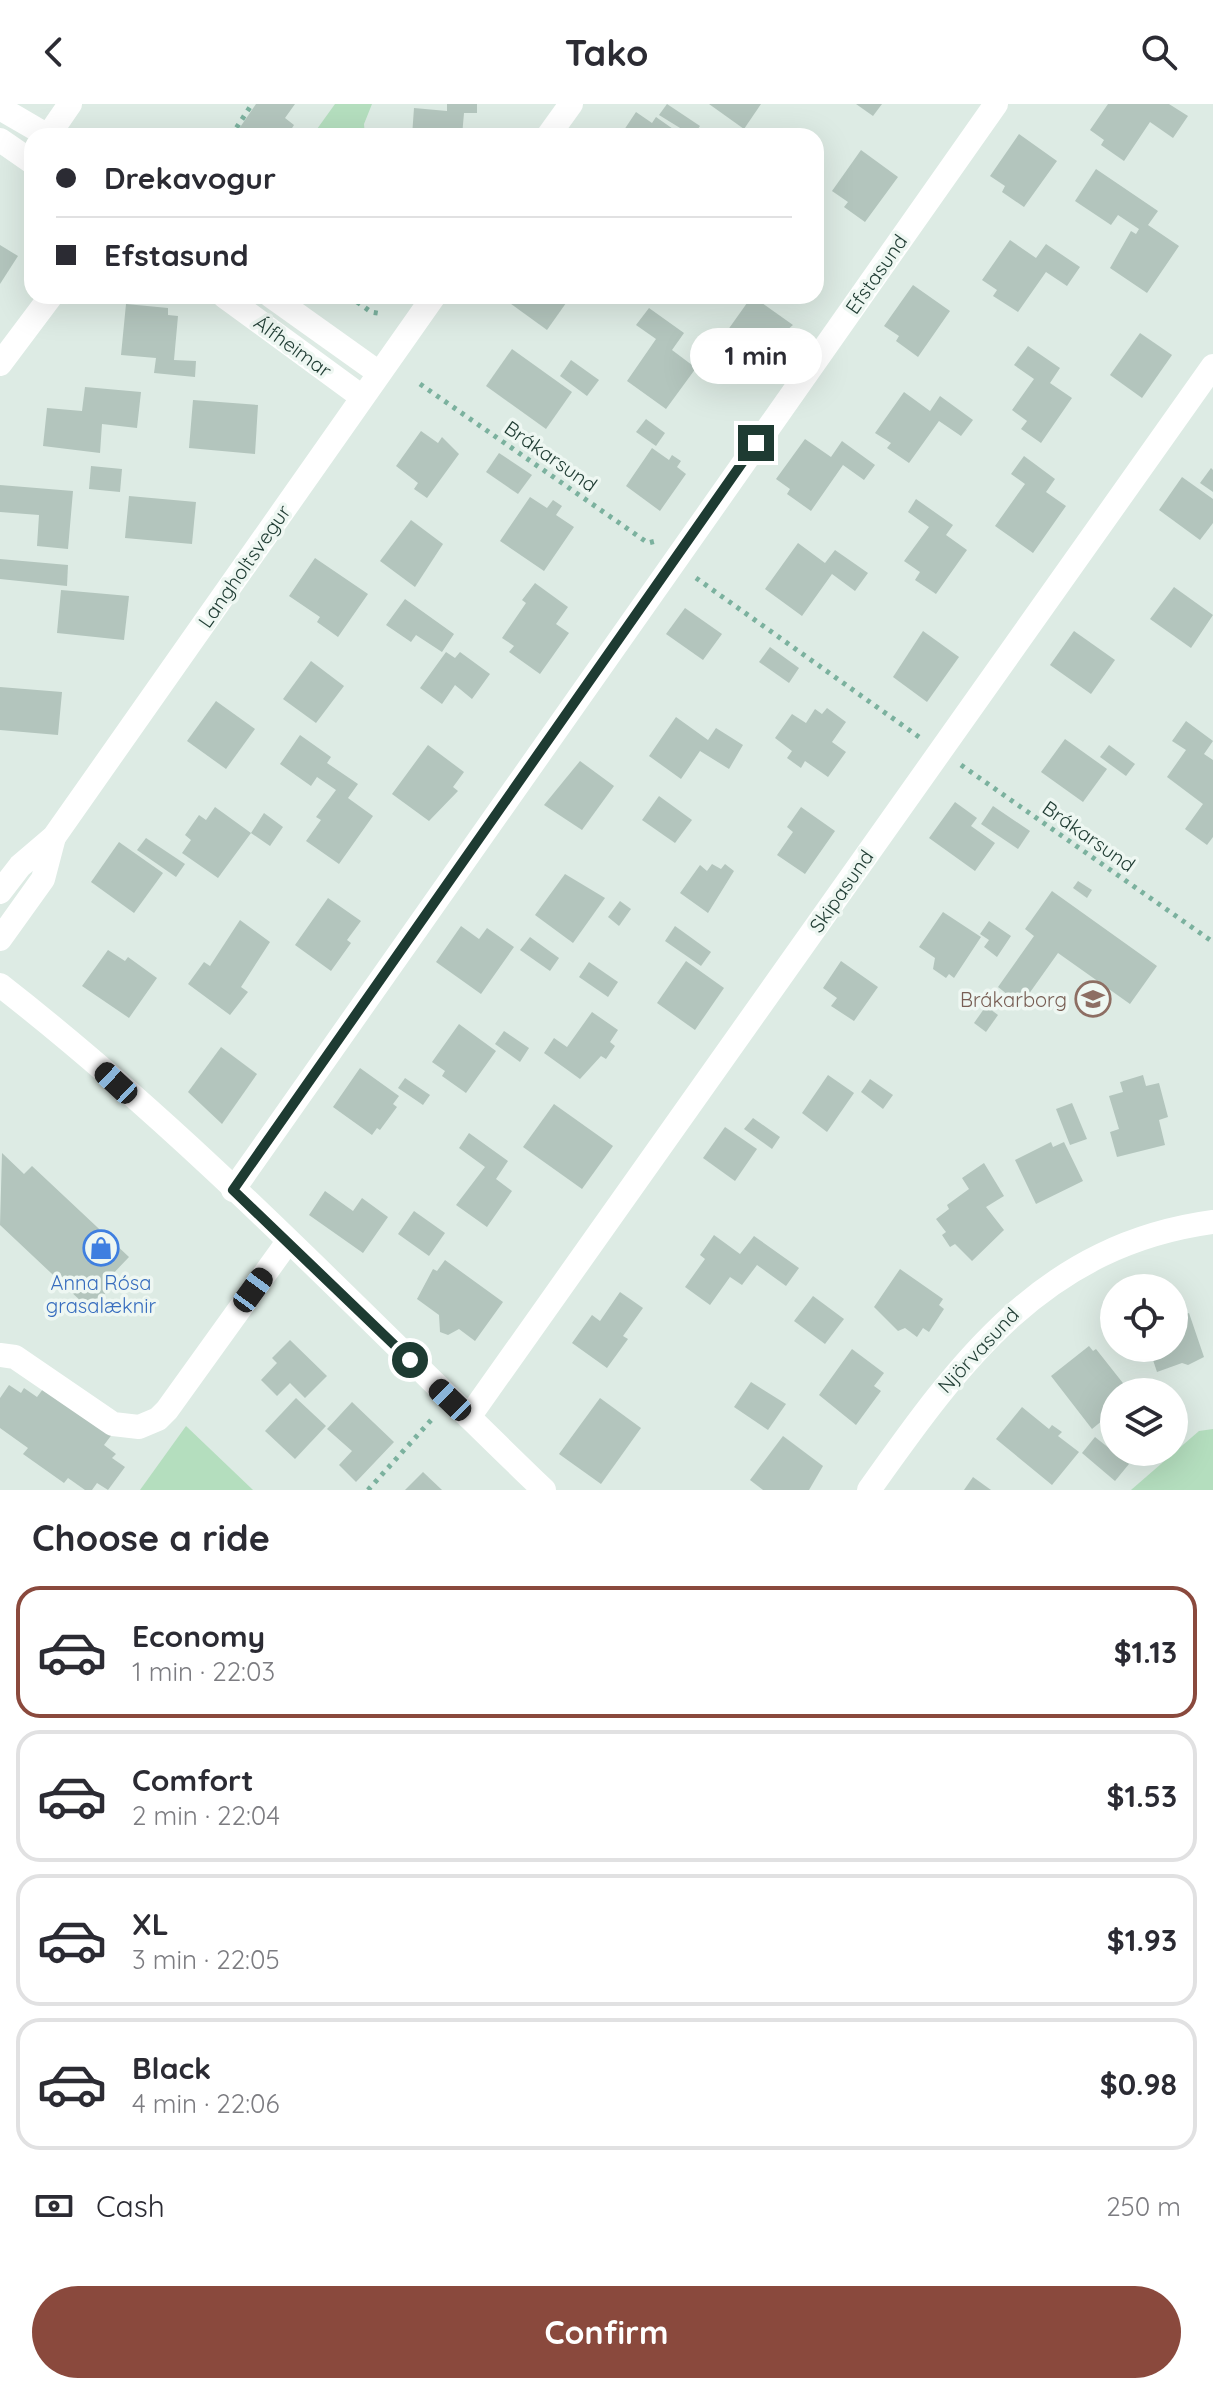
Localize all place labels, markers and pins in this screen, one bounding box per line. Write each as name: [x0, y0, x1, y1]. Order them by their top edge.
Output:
school or university icon: Brákarborg: [1074, 980, 1112, 1018]
place label: Brákarborg: [960, 987, 1067, 1012]
shop icon: Anna Rósa grasalæknir: [82, 1229, 120, 1267]
place label: Anna Rósa grasalæknir: [46, 1270, 157, 1318]

